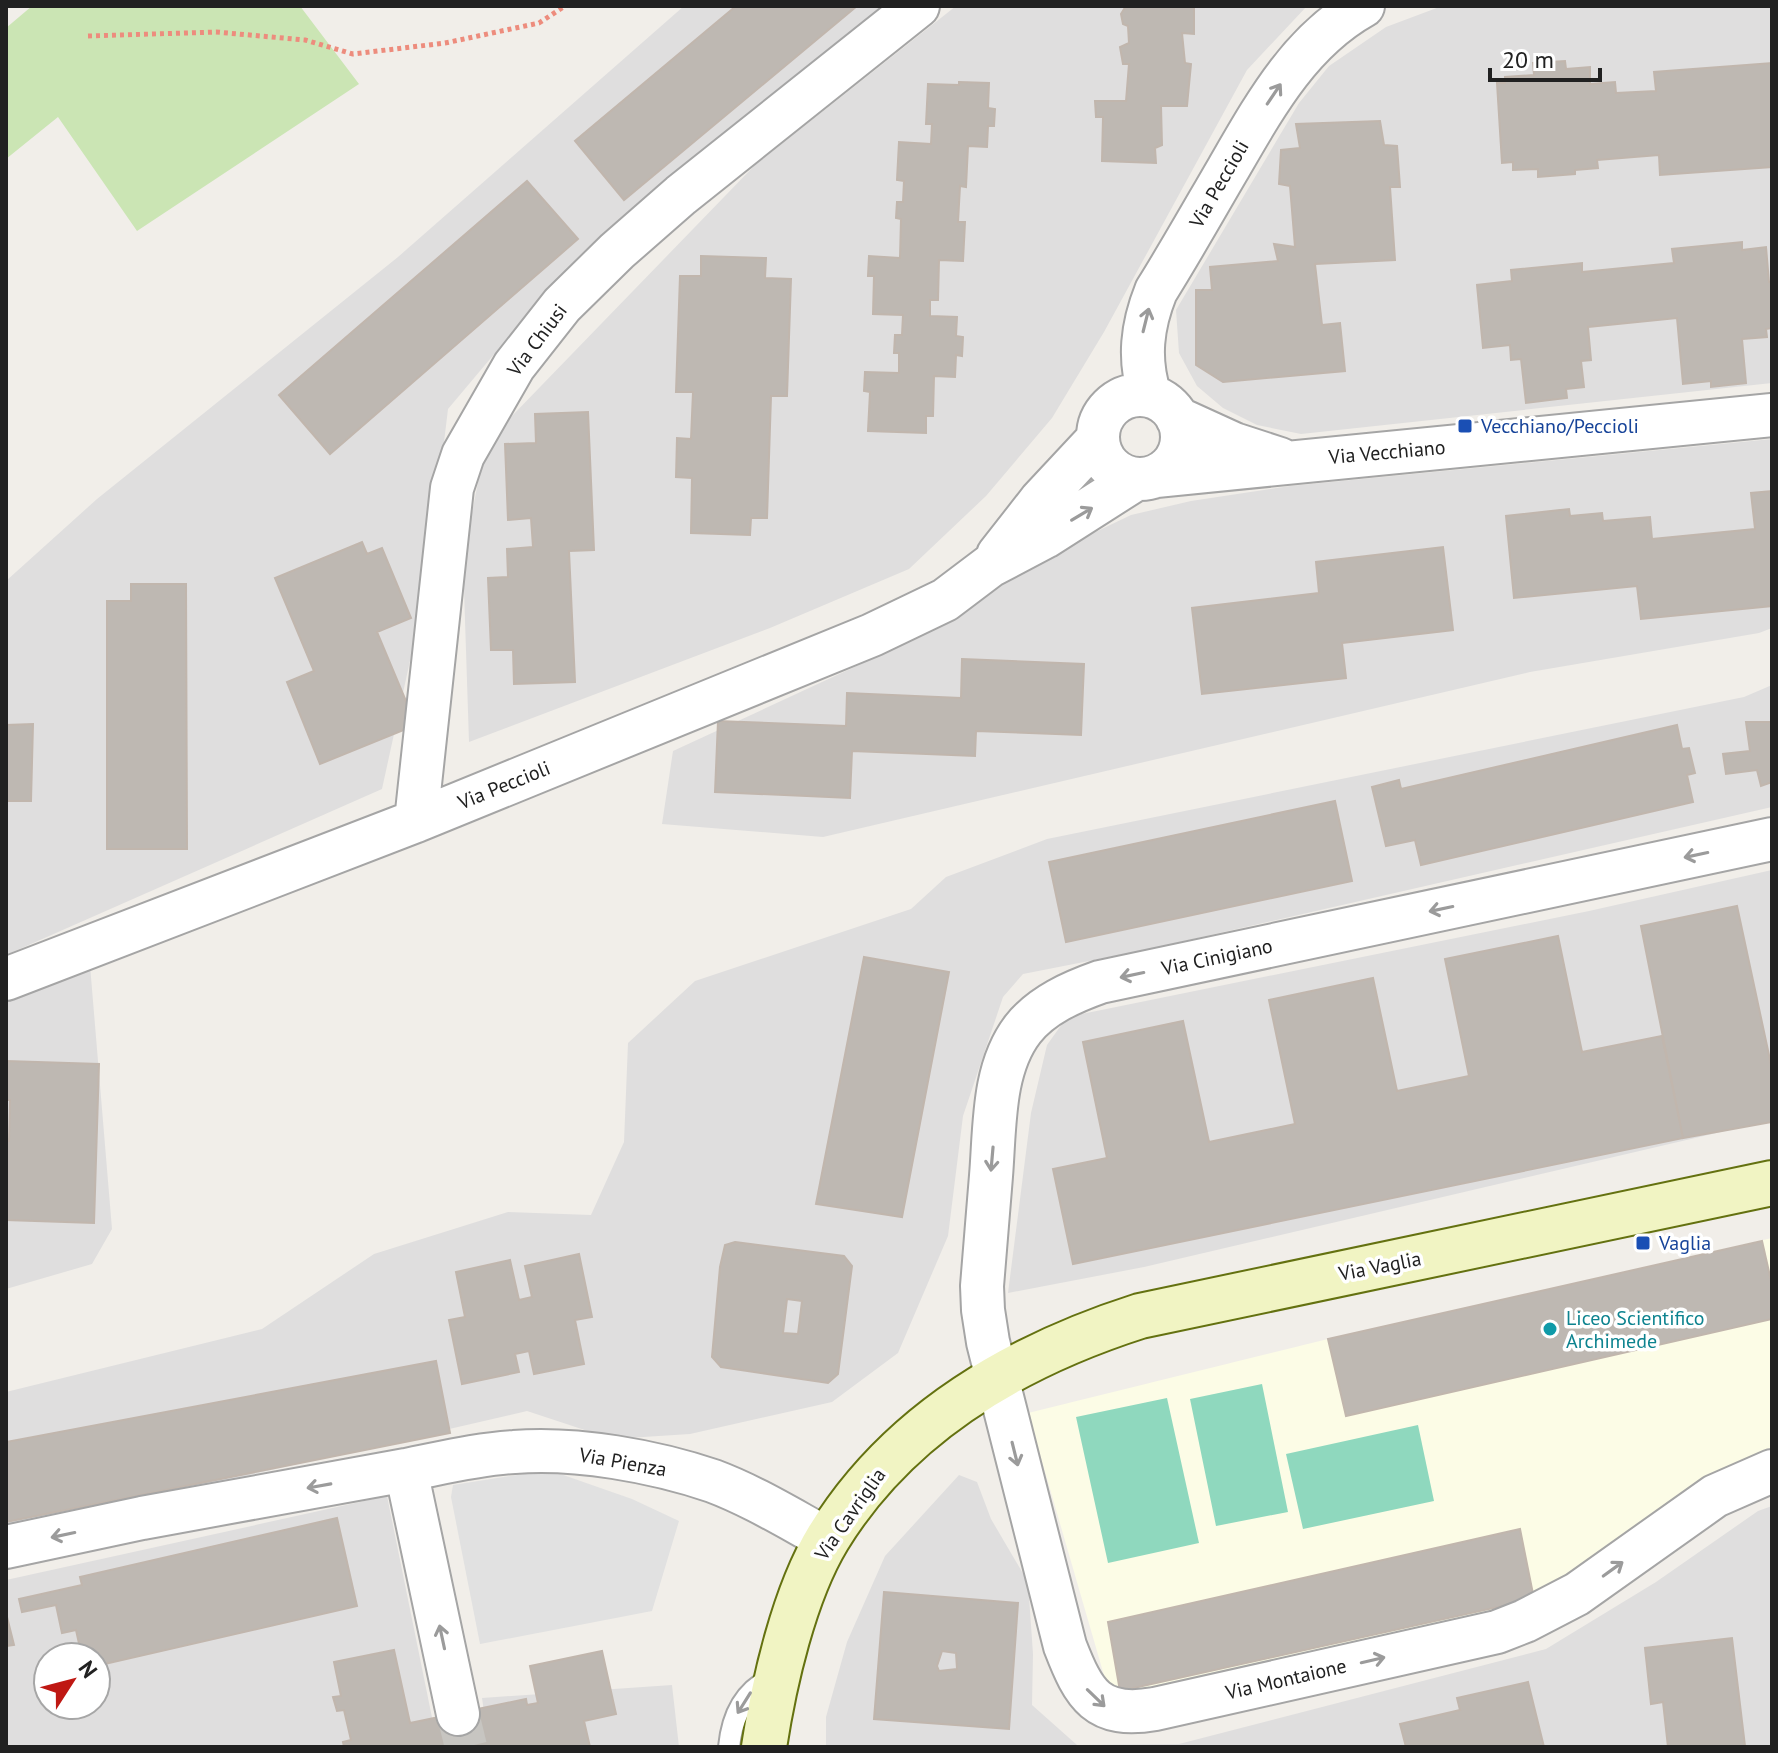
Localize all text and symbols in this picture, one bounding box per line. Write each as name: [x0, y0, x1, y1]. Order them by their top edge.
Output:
scale bar: [1490, 32, 1600, 82]
text: 20 m: [1502, 44, 1554, 75]
one-way arrow: [1266, 84, 1282, 106]
street label: Via Peccioli: [1183, 135, 1255, 233]
street label: Via Chiusi: [501, 299, 573, 382]
one-way arrow: [1140, 307, 1155, 333]
place label: Vecchiano/Peccioli: [1480, 413, 1639, 439]
marker: Vecchiano/Peccioli: [1456, 417, 1474, 435]
street label: Via Vecchiano: [1327, 434, 1446, 470]
one-way arrow: [1070, 506, 1093, 522]
street label: Via Peccioli: [453, 755, 554, 816]
one-way arrow: [1683, 848, 1709, 863]
one-way arrow: [1429, 902, 1455, 917]
street label: Via Cinigiano: [1158, 933, 1275, 982]
one-way arrow: [1120, 968, 1146, 983]
one-way arrow: [984, 1145, 999, 1172]
place label: Vaglia: [1658, 1230, 1711, 1256]
marker: Vaglia: [1634, 1234, 1652, 1252]
street label: Via Vaglia: [1336, 1245, 1423, 1287]
place label: Liceo Scientifico Archimede: [1566, 1305, 1705, 1354]
marker: Liceo Scientifico Archimede: [1541, 1320, 1559, 1338]
one-way arrow: [1009, 1440, 1024, 1466]
street label: Via Pienza: [576, 1441, 669, 1482]
street label: Via Cavriglia: [808, 1463, 891, 1566]
one-way arrow: [306, 1479, 332, 1494]
one-way arrow: [51, 1528, 77, 1543]
one-way arrow: [1602, 1560, 1624, 1577]
one-way arrow: [434, 1625, 449, 1651]
north arrow: [32, 1641, 112, 1721]
street label: Via Montaione: [1222, 1652, 1349, 1706]
one-way arrow: [1360, 1652, 1385, 1667]
text: N: [73, 1655, 104, 1683]
one-way arrow: [1085, 1688, 1105, 1708]
one-way arrow: [735, 1691, 751, 1714]

